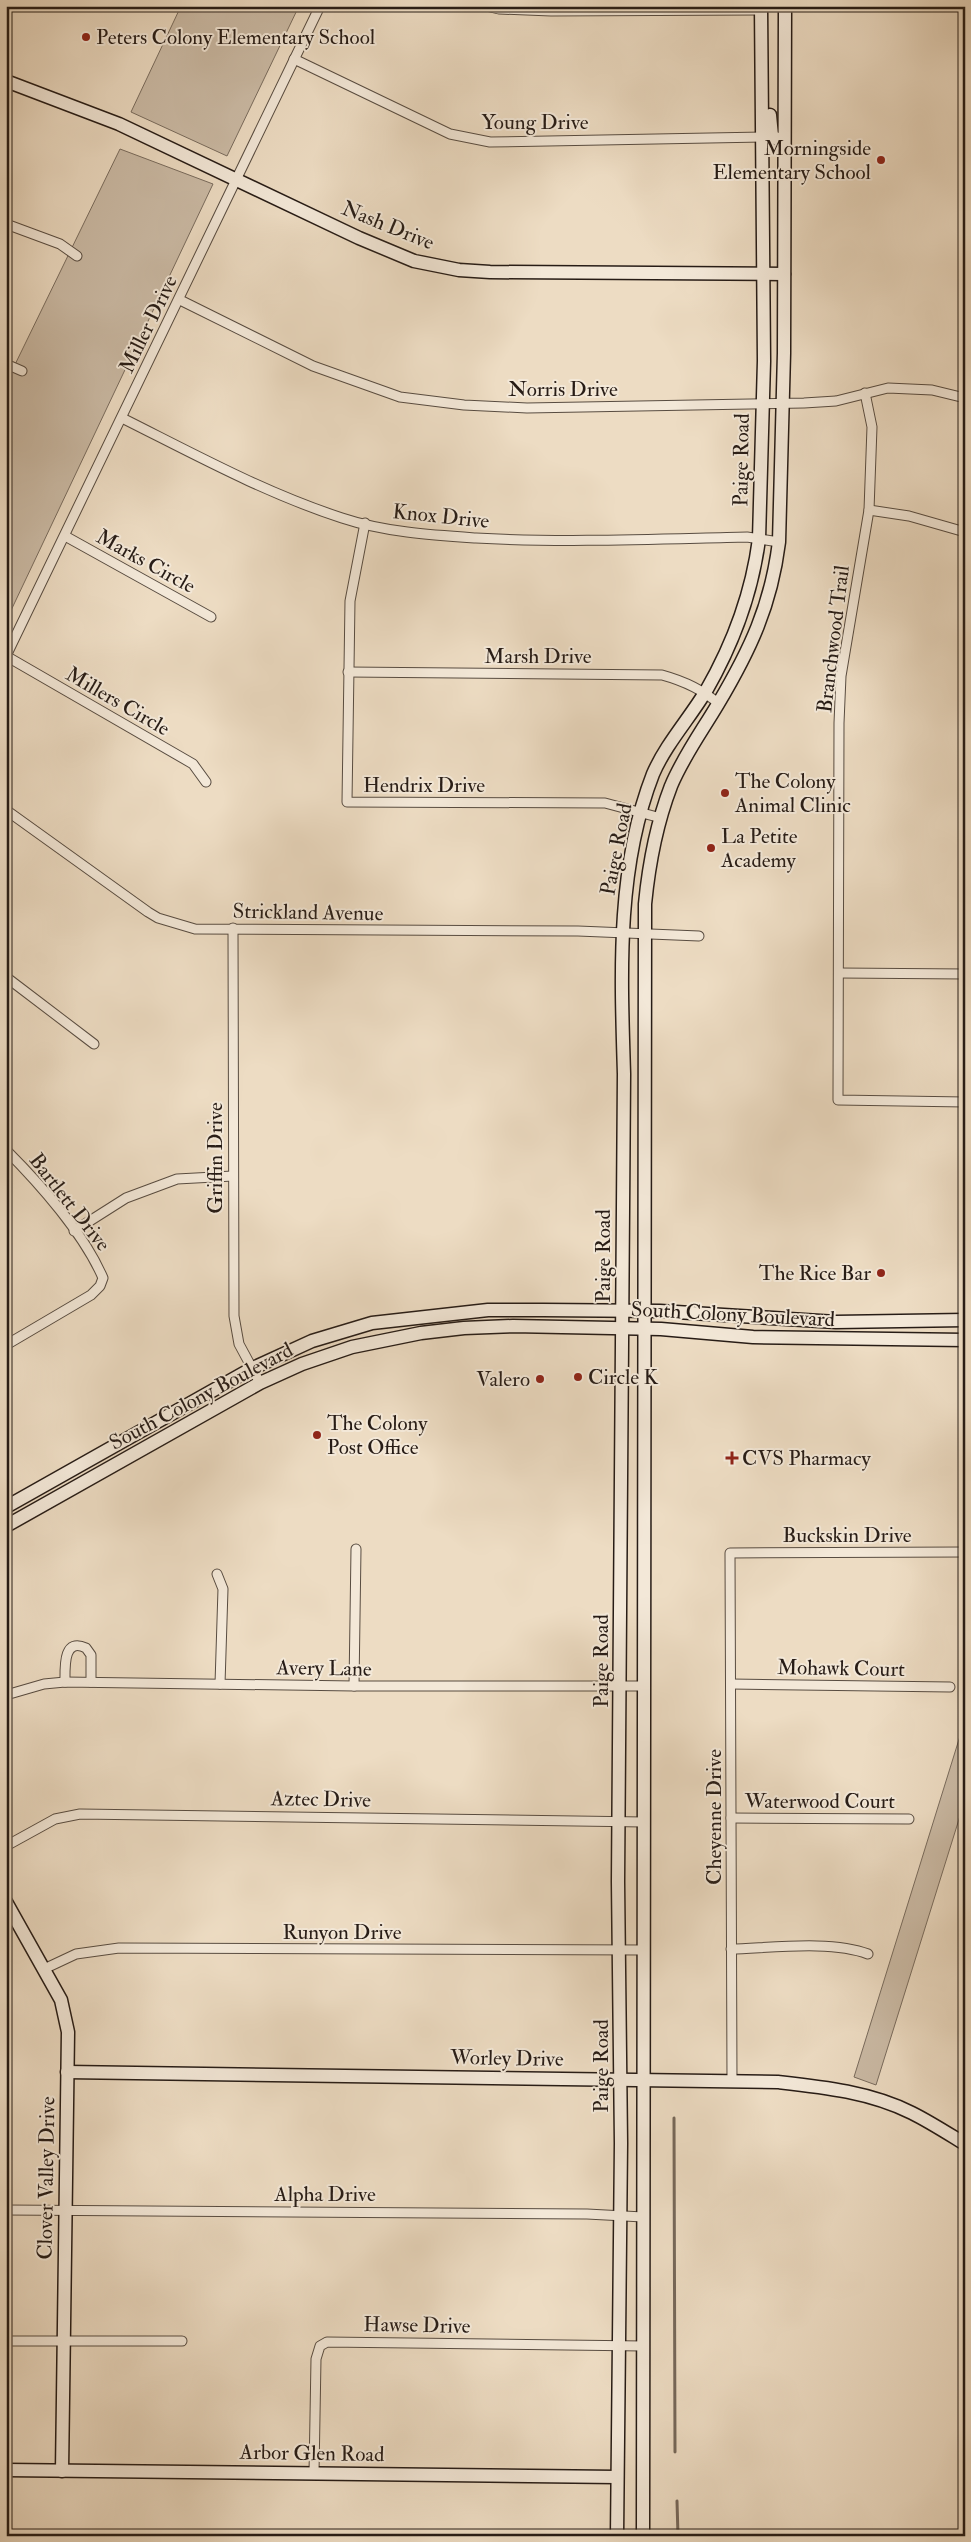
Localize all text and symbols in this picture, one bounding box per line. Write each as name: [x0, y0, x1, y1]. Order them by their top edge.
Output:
place label: Peters Colony Elementary School: [96, 24, 376, 51]
marker: Peters Colony Elementary School: [80, 31, 92, 43]
street label: Young Drive: [481, 109, 589, 136]
place label: Morningside Elementary School: [713, 135, 872, 186]
marker: Morningside Elementary School: [875, 154, 887, 166]
street label: Nash Drive: [338, 195, 438, 256]
street label: Miller Drive: [113, 271, 184, 378]
street label: Norris Drive: [508, 376, 618, 403]
street label: Paige Road: [727, 412, 756, 507]
street label: Knox Drive: [391, 498, 491, 535]
street label: Marks Circle: [91, 523, 200, 600]
street label: Branchwood Trail: [811, 563, 856, 714]
street label: Marsh Drive: [484, 643, 592, 670]
street label: Millers Circle: [61, 661, 175, 742]
place label: The Colony Animal Clinic: [734, 768, 851, 819]
street label: Hendrix Drive: [363, 772, 485, 799]
marker: The Colony Animal Clinic: [719, 787, 731, 799]
street label: Paige Road: [594, 800, 639, 898]
place label: La Petite Academy: [720, 823, 798, 874]
marker: La Petite Academy: [705, 842, 717, 854]
street label: Strickland Avenue: [232, 898, 384, 927]
street label: Griffin Drive: [202, 1102, 229, 1214]
street label: Bartlett Drive: [23, 1148, 116, 1257]
street label: Paige Road: [590, 1209, 617, 1303]
place label: The Rice Bar: [759, 1260, 871, 1287]
marker: The Rice Bar: [875, 1267, 887, 1279]
street label: South Colony Boulevard: [630, 1296, 836, 1333]
street label: South Colony Boulevard: [105, 1336, 298, 1456]
place label: Circle K: [588, 1364, 659, 1391]
place label: Valero: [476, 1366, 530, 1393]
marker: Circle K: [572, 1371, 584, 1383]
marker: Valero: [534, 1373, 546, 1385]
place label: The Colony Post Office: [327, 1410, 428, 1461]
marker: The Colony Post Office: [311, 1429, 323, 1441]
place label: CVS Pharmacy: [742, 1445, 871, 1472]
marker: CVS Pharmacy: [726, 1452, 738, 1464]
street label: Buckskin Drive: [782, 1522, 912, 1549]
street label: Paige Road: [588, 1614, 615, 1708]
street label: Avery Lane: [275, 1654, 372, 1683]
street label: Mohawk Court: [777, 1654, 905, 1683]
street label: Cheyenne Drive: [701, 1749, 728, 1885]
street label: Aztec Drive: [270, 1785, 371, 1814]
street label: Waterwood Court: [744, 1788, 895, 1815]
street label: Runyon Drive: [283, 1919, 402, 1946]
street label: Paige Road: [588, 2019, 615, 2113]
street label: Worley Drive: [449, 2044, 564, 2073]
street label: Clover Valley Drive: [32, 2096, 61, 2260]
street label: Alpha Drive: [273, 2181, 376, 2208]
street label: Hawse Drive: [363, 2311, 471, 2340]
street label: Arbor Glen Road: [238, 2439, 385, 2468]

